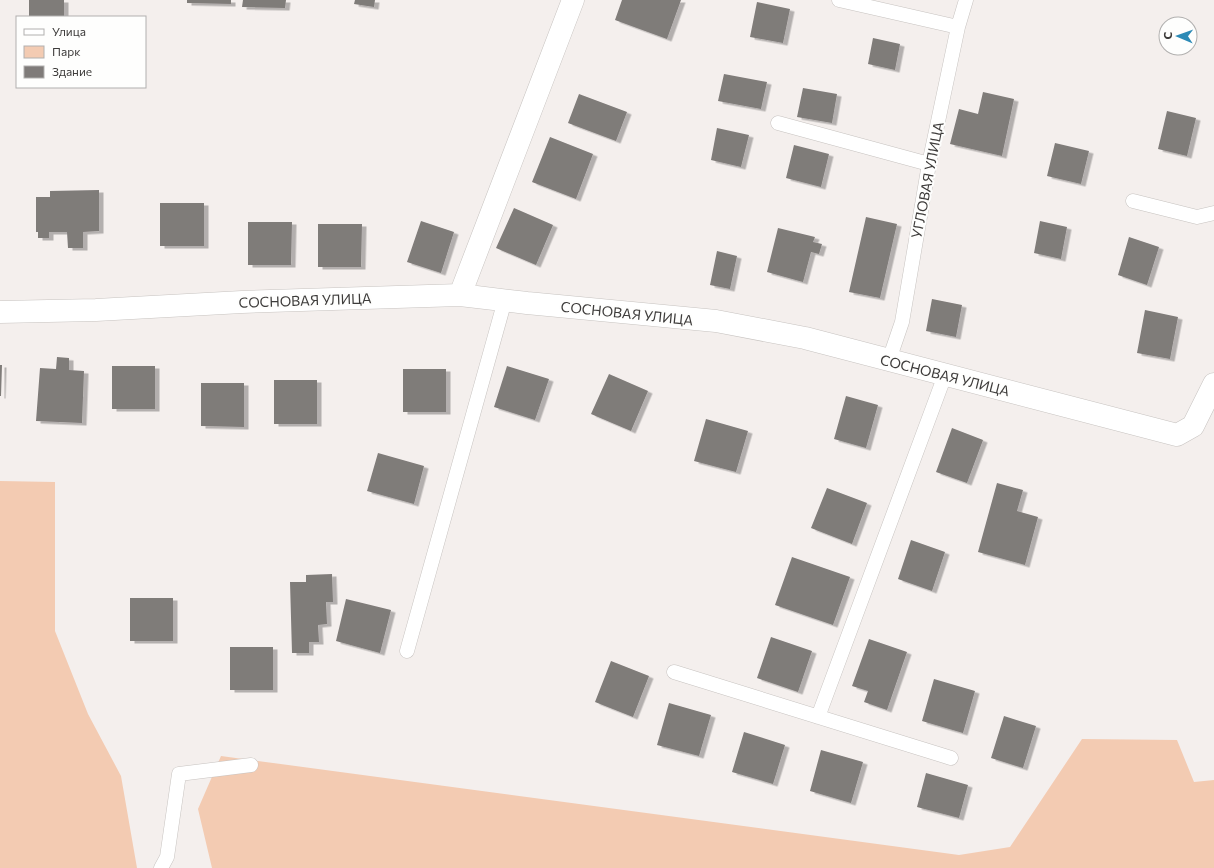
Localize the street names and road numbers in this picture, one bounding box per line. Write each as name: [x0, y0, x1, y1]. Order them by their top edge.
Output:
street label: УГЛОВАЯ УЛИЦА: [907, 120, 947, 240]
street label: СОСНОВАЯ УЛИЦА: [238, 289, 372, 311]
street label: СОСНОВАЯ УЛИЦА: [560, 298, 694, 328]
street label: СОСНОВАЯ УЛИЦА: [878, 351, 1012, 399]

